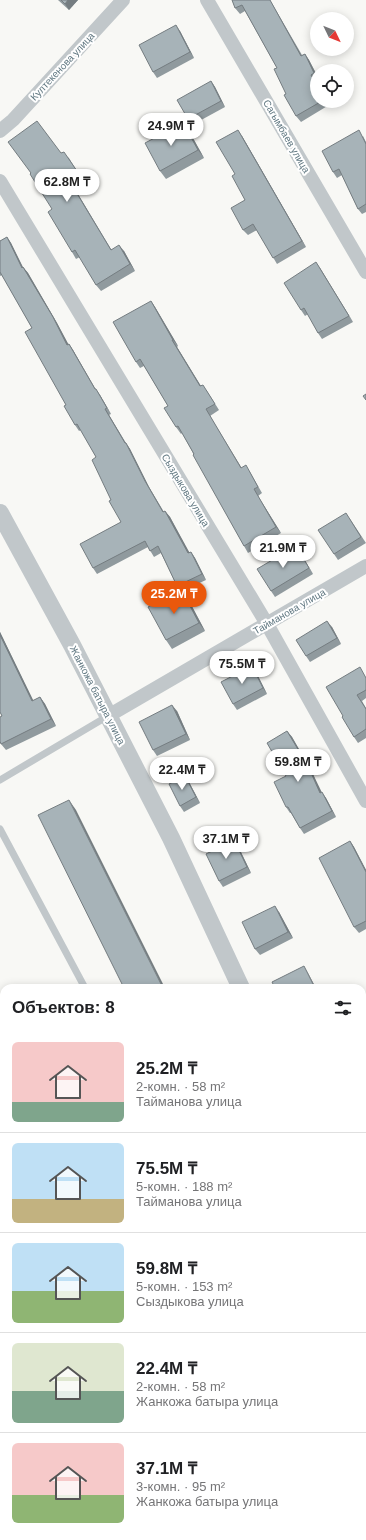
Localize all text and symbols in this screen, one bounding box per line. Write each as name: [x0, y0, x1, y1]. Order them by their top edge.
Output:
north arrow: [310, 12, 354, 56]
map controls: [310, 12, 354, 108]
street label: Култекенова улица: [28, 30, 97, 103]
button: locate: [310, 64, 354, 108]
street label: Сагымбаев улица: [261, 98, 312, 175]
pin: 24.9M ₸: [134, 113, 208, 147]
text: 24.9M ₸: [148, 118, 194, 133]
pin: 62.8M ₸: [30, 169, 104, 203]
text: 62.8M ₸: [44, 174, 90, 189]
street label: Сыздыкова улица: [160, 452, 212, 529]
pin: 21.9M ₸: [246, 535, 320, 569]
text: 21.9M ₸: [260, 540, 306, 555]
pin: 25.2M ₸: [137, 581, 211, 615]
text: 25.2M ₸: [151, 586, 197, 601]
street label: Тайманова улица: [251, 586, 328, 637]
street label: Жанкожа батыра улица: [68, 644, 127, 747]
pin: 75.5M ₸: [205, 651, 279, 685]
text: 75.5M ₸: [219, 656, 265, 671]
pin: 59.8M ₸: [261, 749, 335, 783]
text: 59.8M ₸: [275, 754, 321, 769]
pin: 22.4M ₸: [145, 757, 219, 791]
text: 22.4M ₸: [159, 762, 205, 777]
pin: 37.1M ₸: [189, 826, 263, 860]
text: 37.1M ₸: [203, 831, 249, 846]
icon: filters: [332, 997, 354, 1019]
text: Объектов: 8: [12, 998, 115, 1017]
icon: home: [44, 1058, 92, 1106]
text: 25.2M ₸: [136, 1059, 197, 1078]
text: 2-комн. · 58 m²: [136, 1079, 225, 1094]
text: Тайманова улица: [136, 1094, 242, 1109]
icon: home: [44, 1159, 92, 1207]
text: 75.5M ₸: [136, 1159, 197, 1178]
text: 5-комн. · 188 m²: [136, 1179, 232, 1194]
text: Тайманова улица: [136, 1194, 242, 1209]
icon: home: [44, 1259, 92, 1307]
text: 59.8M ₸: [136, 1259, 197, 1278]
text: 5-комн. · 153 m²: [136, 1279, 232, 1294]
text: Сыздыкова улица: [136, 1294, 244, 1309]
icon: home: [44, 1359, 92, 1407]
text: 22.4M ₸: [136, 1359, 197, 1378]
text: 2-комн. · 58 m²: [136, 1379, 225, 1394]
text: Жанкожа батыра улица: [136, 1394, 278, 1409]
icon: home: [44, 1459, 92, 1507]
text: 37.1M ₸: [136, 1459, 197, 1478]
text: 3-комн. · 95 m²: [136, 1479, 225, 1494]
text: Жанкожа батыра улица: [136, 1494, 278, 1509]

